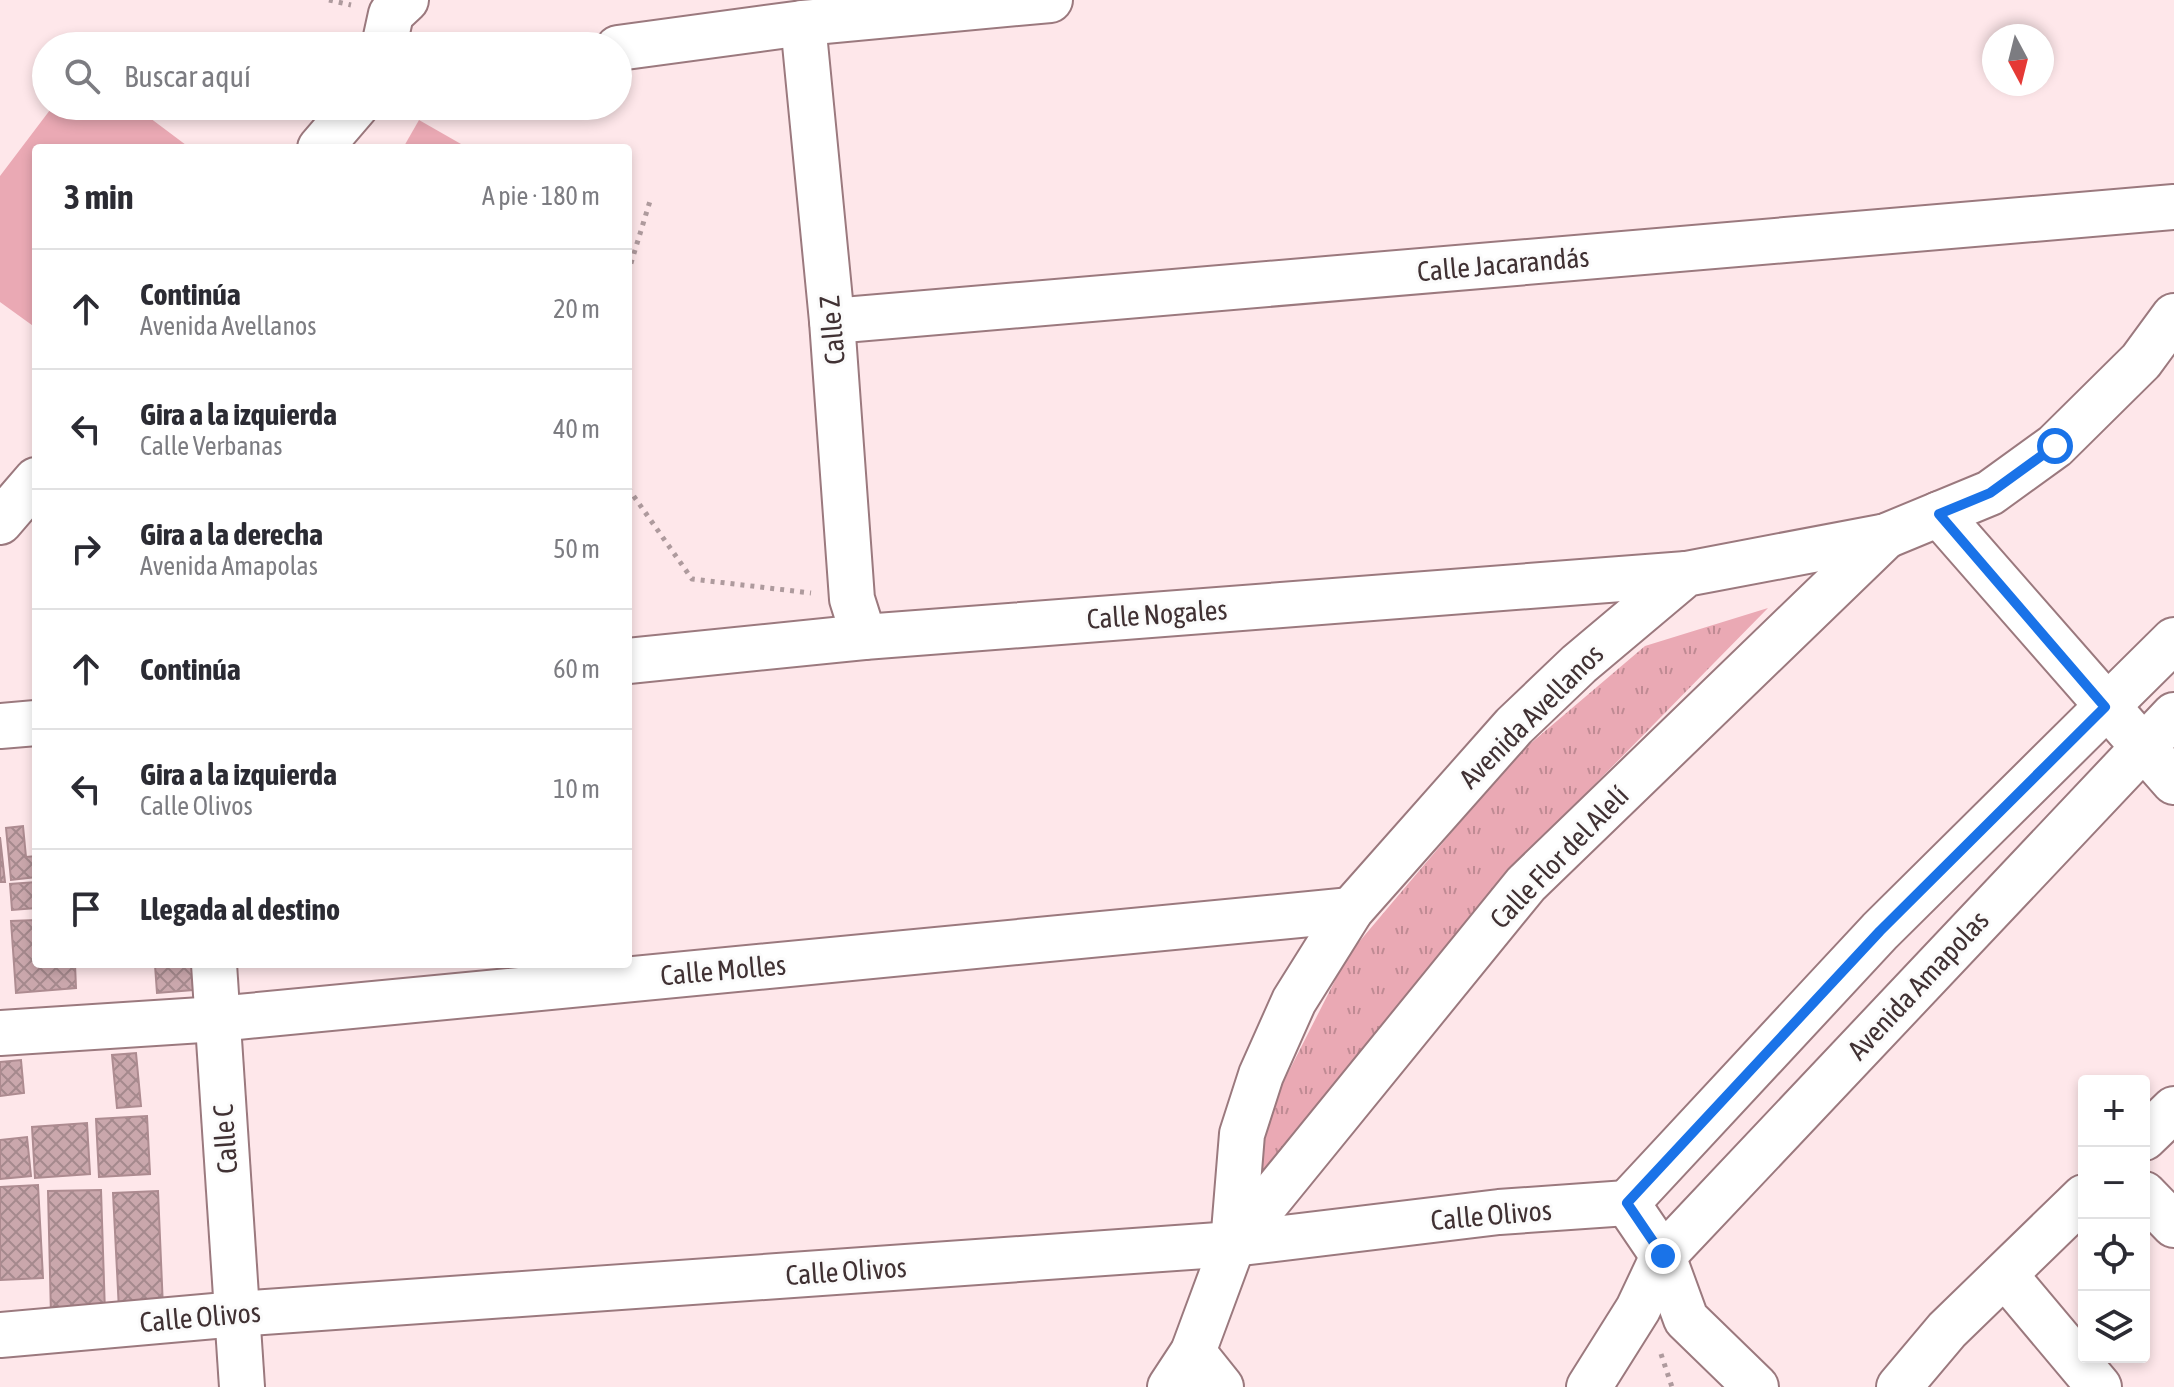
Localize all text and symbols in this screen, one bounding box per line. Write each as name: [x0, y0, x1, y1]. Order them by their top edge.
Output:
north arrow: [1982, 24, 2054, 96]
search box: [32, 32, 632, 120]
icon: search: [60, 54, 104, 98]
text: Buscar aquí: [124, 59, 251, 93]
text: 3 min: [64, 177, 133, 216]
text: A pie · 180 m: [482, 181, 600, 211]
street label: Calle Jacarandás: [1416, 241, 1590, 287]
text: Continúa: [140, 277, 241, 311]
icon: ahead: [64, 287, 108, 331]
text: 20 m: [553, 294, 600, 324]
street label: Calle Z: [813, 294, 851, 366]
text: Avenida Avellanos: [140, 311, 316, 341]
text: Gira a la izquierda: [140, 397, 337, 431]
icon: left: [64, 407, 108, 451]
text: 40 m: [553, 414, 600, 444]
route start: [2037, 428, 2073, 464]
text: Calle Verbanas: [140, 431, 282, 461]
text: Gira a la derecha: [140, 517, 323, 551]
icon: right: [64, 527, 108, 571]
text: 50 m: [553, 534, 600, 564]
text: Avenida Amapolas: [140, 551, 318, 581]
street label: Calle Nogales: [1086, 593, 1228, 635]
street label: Avenida Avellanos: [1453, 638, 1609, 794]
icon: ahead: [64, 647, 108, 691]
text: Continúa: [140, 652, 241, 686]
text: 60 m: [553, 654, 600, 684]
text: Gira a la izquierda: [140, 757, 337, 791]
icon: left: [64, 767, 108, 811]
text: 10 m: [553, 774, 600, 804]
street label: Calle Flor del Alelí: [1483, 779, 1635, 935]
text: Calle Olivos: [140, 791, 253, 821]
icon: arrive: [64, 887, 108, 931]
text: Llegada al destino: [140, 892, 340, 926]
street label: Avenida Amapolas: [1841, 904, 1995, 1066]
street label: Calle Molles: [659, 949, 787, 991]
map controls: [2078, 1075, 2150, 1363]
button: +: [2078, 1075, 2150, 1147]
street label: Calle C: [207, 1103, 243, 1175]
button: −: [2078, 1147, 2150, 1219]
street label: Calle Olivos: [1429, 1194, 1553, 1236]
button: locate: [2078, 1219, 2150, 1291]
route end: [1645, 1238, 1681, 1274]
street label: Calle Olivos: [784, 1251, 908, 1291]
button: layers: [2078, 1291, 2150, 1363]
street label: Calle Olivos: [138, 1296, 262, 1338]

